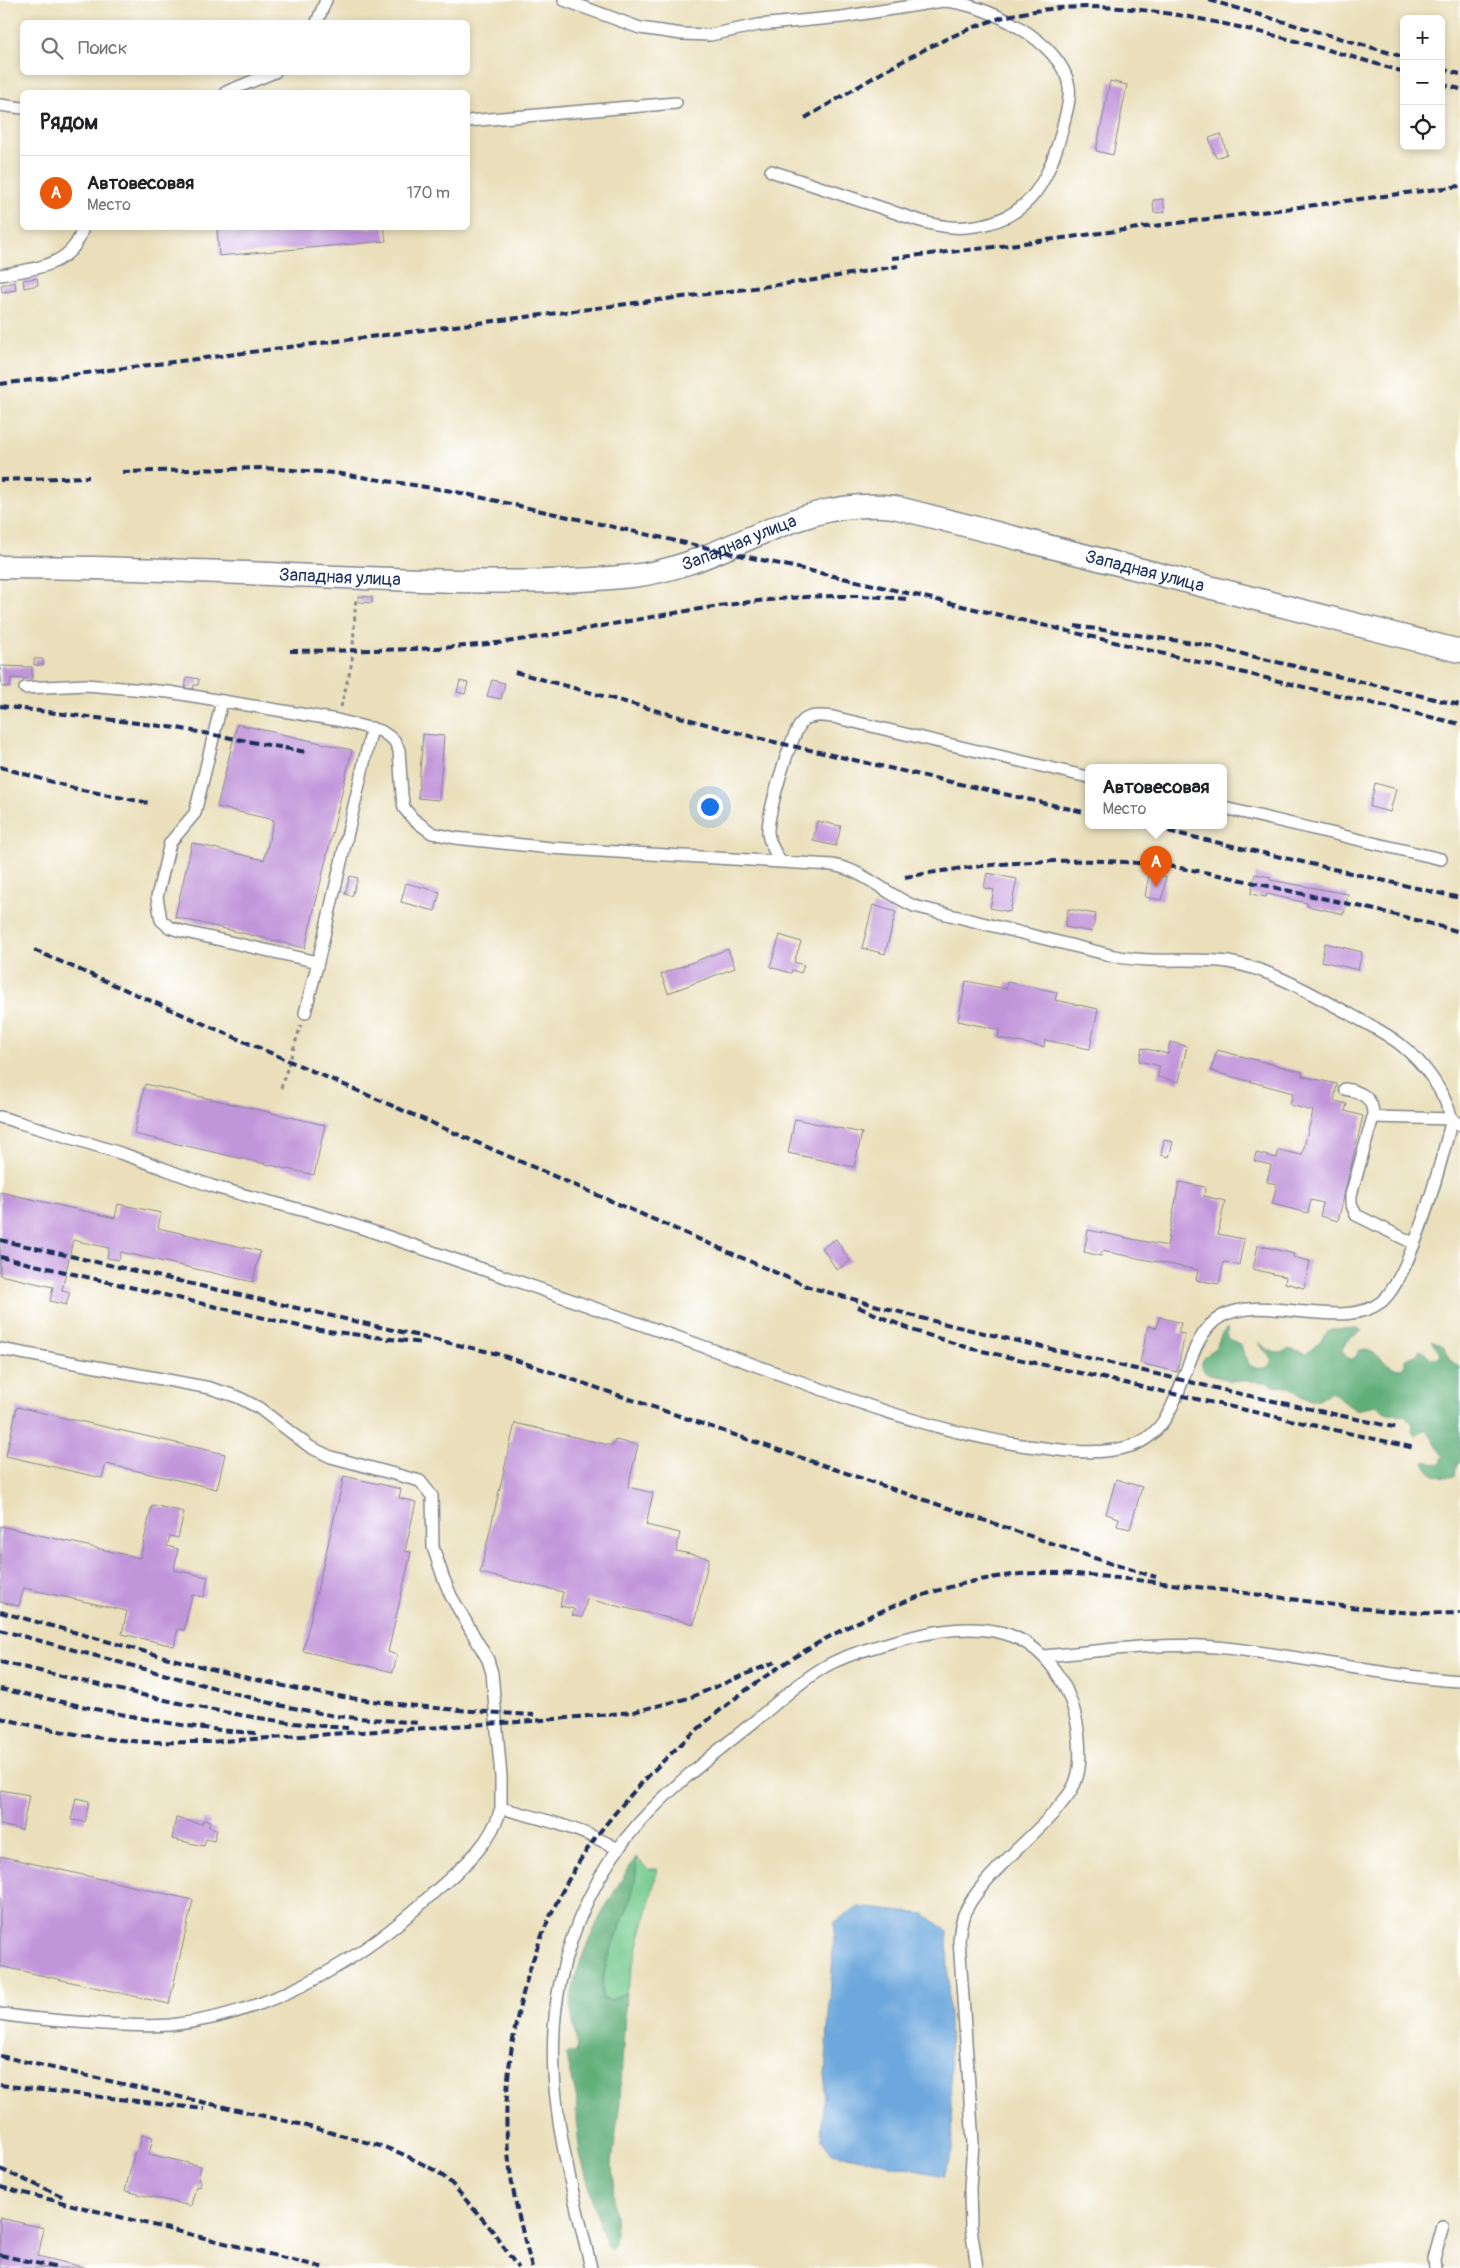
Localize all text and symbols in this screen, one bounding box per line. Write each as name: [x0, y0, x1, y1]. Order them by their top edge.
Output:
map controls: [1400, 15, 1445, 150]
button: +: [1400, 15, 1445, 60]
search box: [20, 20, 470, 75]
icon: search: [38, 34, 66, 62]
text: Поиск: [78, 36, 128, 60]
button: −: [1400, 60, 1445, 105]
button: locate: [1400, 105, 1445, 150]
text: Рядом: [40, 109, 98, 136]
text: Автовесовая: [87, 171, 194, 195]
text: A: [51, 183, 61, 203]
text: 170 m: [407, 183, 450, 203]
text: Место: [87, 195, 131, 215]
street label: Западная улица: [679, 509, 800, 576]
street label: Западная улица: [1083, 545, 1207, 598]
street label: Западная улица: [278, 563, 401, 591]
popup: [1085, 764, 1227, 829]
text: Автовесовая: [1102, 775, 1210, 799]
your location: [697, 794, 723, 820]
text: Место: [1102, 799, 1146, 819]
pin: A: [1140, 846, 1172, 887]

